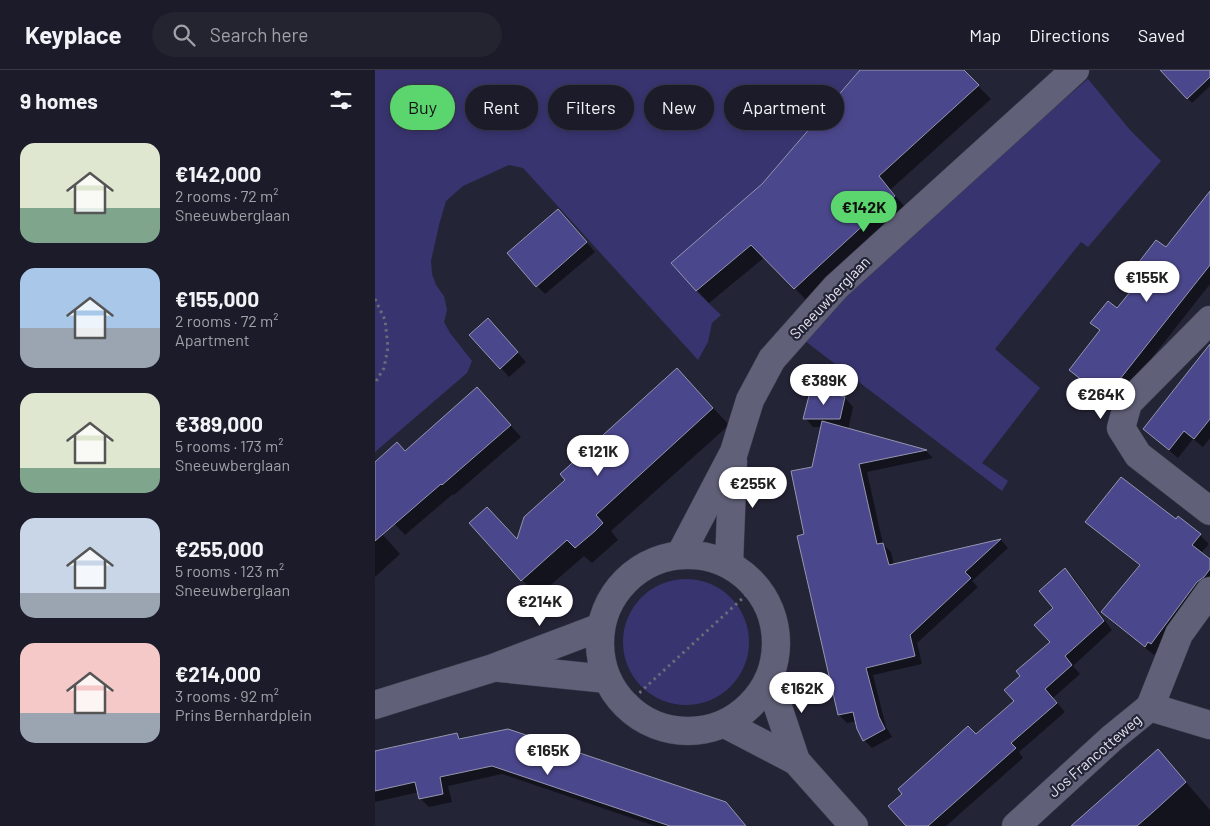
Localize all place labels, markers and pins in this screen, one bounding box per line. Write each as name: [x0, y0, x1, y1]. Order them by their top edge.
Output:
pin: €142K: [829, 190, 899, 233]
pin: €155K: [1112, 260, 1182, 303]
pin: €389K: [789, 364, 859, 406]
pin: €264K: [1066, 378, 1136, 420]
pin: €121K: [563, 434, 633, 477]
pin: €255K: [718, 466, 788, 509]
pin: €214K: [505, 584, 575, 627]
pin: €162K: [767, 672, 837, 714]
pin: €165K: [513, 734, 583, 776]

